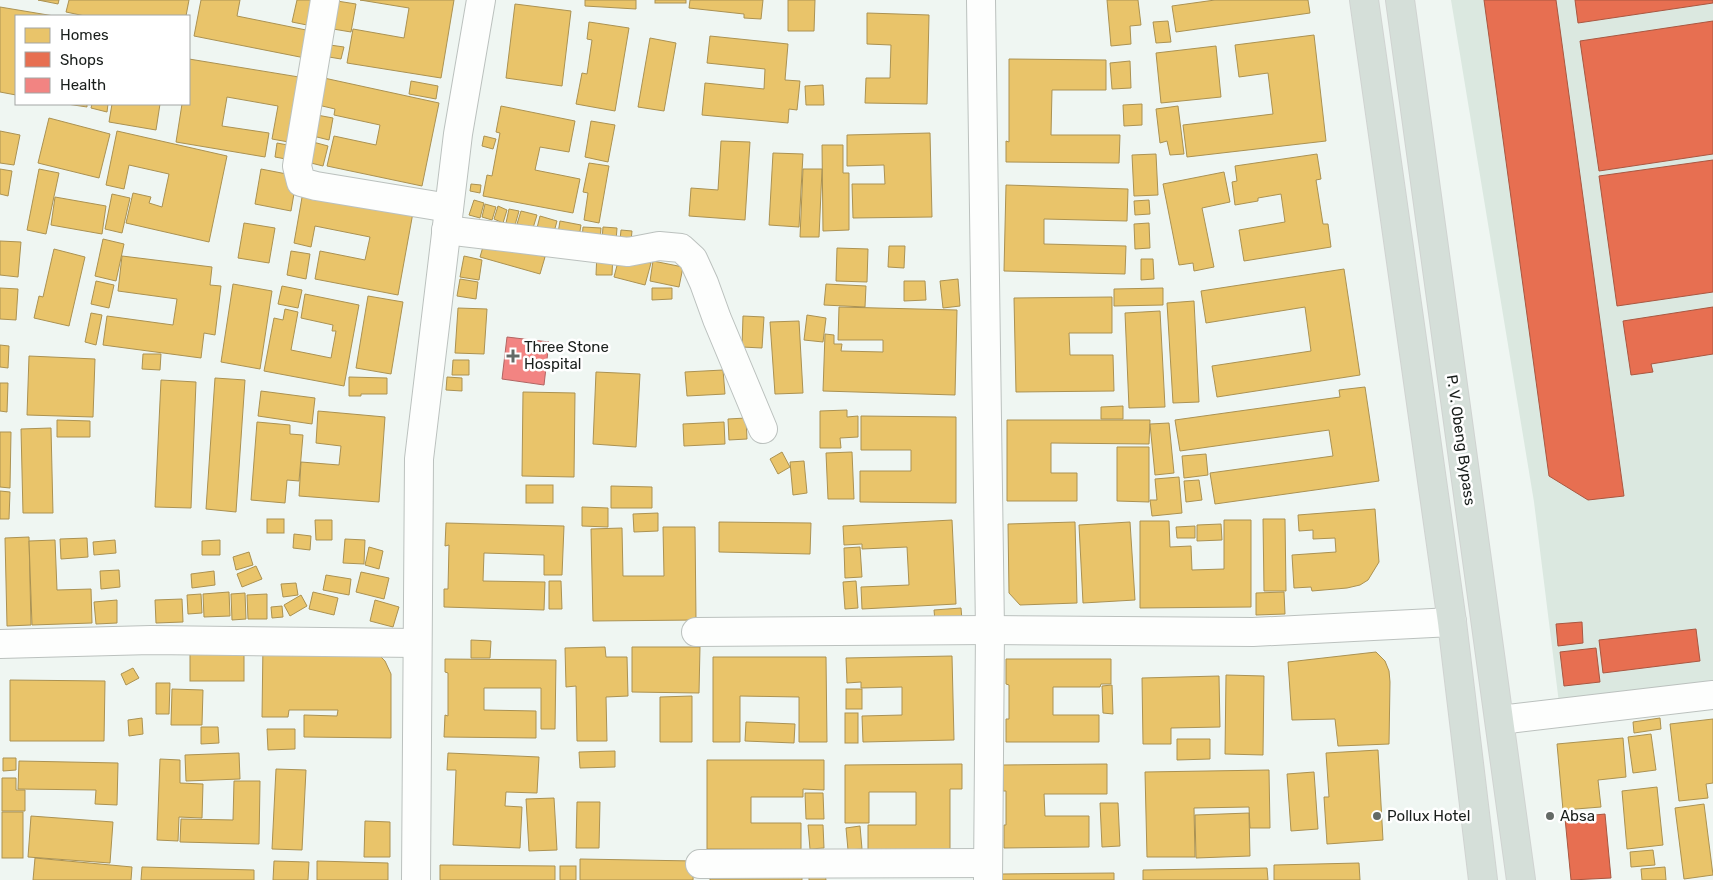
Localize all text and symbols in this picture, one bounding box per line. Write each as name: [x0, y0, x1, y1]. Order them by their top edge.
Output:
legend: [15, 15, 190, 105]
text: Homes: [60, 26, 109, 44]
text: Shops: [60, 51, 104, 69]
text: Health: [60, 76, 106, 94]
place label: Three Stone Hospital: [524, 338, 609, 373]
marker: Three Stone Hospital: [506, 349, 520, 363]
street label: P. V. Obeng Bypass: [1443, 373, 1479, 507]
place label: Pollux Hotel: [1387, 807, 1470, 825]
place label: Absa: [1560, 807, 1595, 825]
marker: Pollux Hotel: [1371, 810, 1383, 822]
marker: Absa: [1544, 810, 1556, 822]

